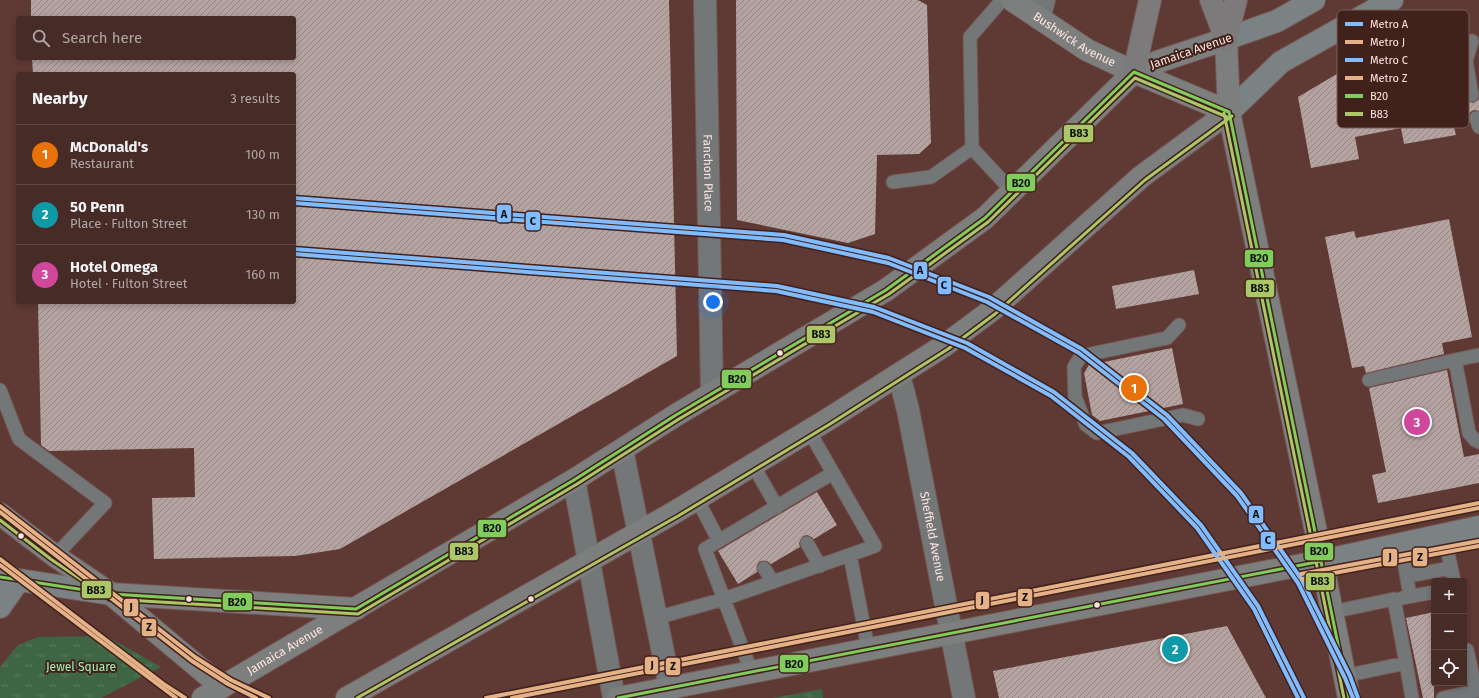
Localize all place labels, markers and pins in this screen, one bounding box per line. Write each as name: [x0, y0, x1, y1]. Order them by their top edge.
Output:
unlabelled marker: [775, 348, 785, 358]
pin: 1: [1121, 373, 1147, 403]
pin: 3: [1404, 407, 1430, 437]
unlabelled marker: [16, 531, 26, 541]
unlabelled marker: [184, 594, 194, 604]
unlabelled marker: [526, 594, 536, 604]
unlabelled marker: [1092, 600, 1102, 610]
pin: 2: [1162, 634, 1188, 664]

